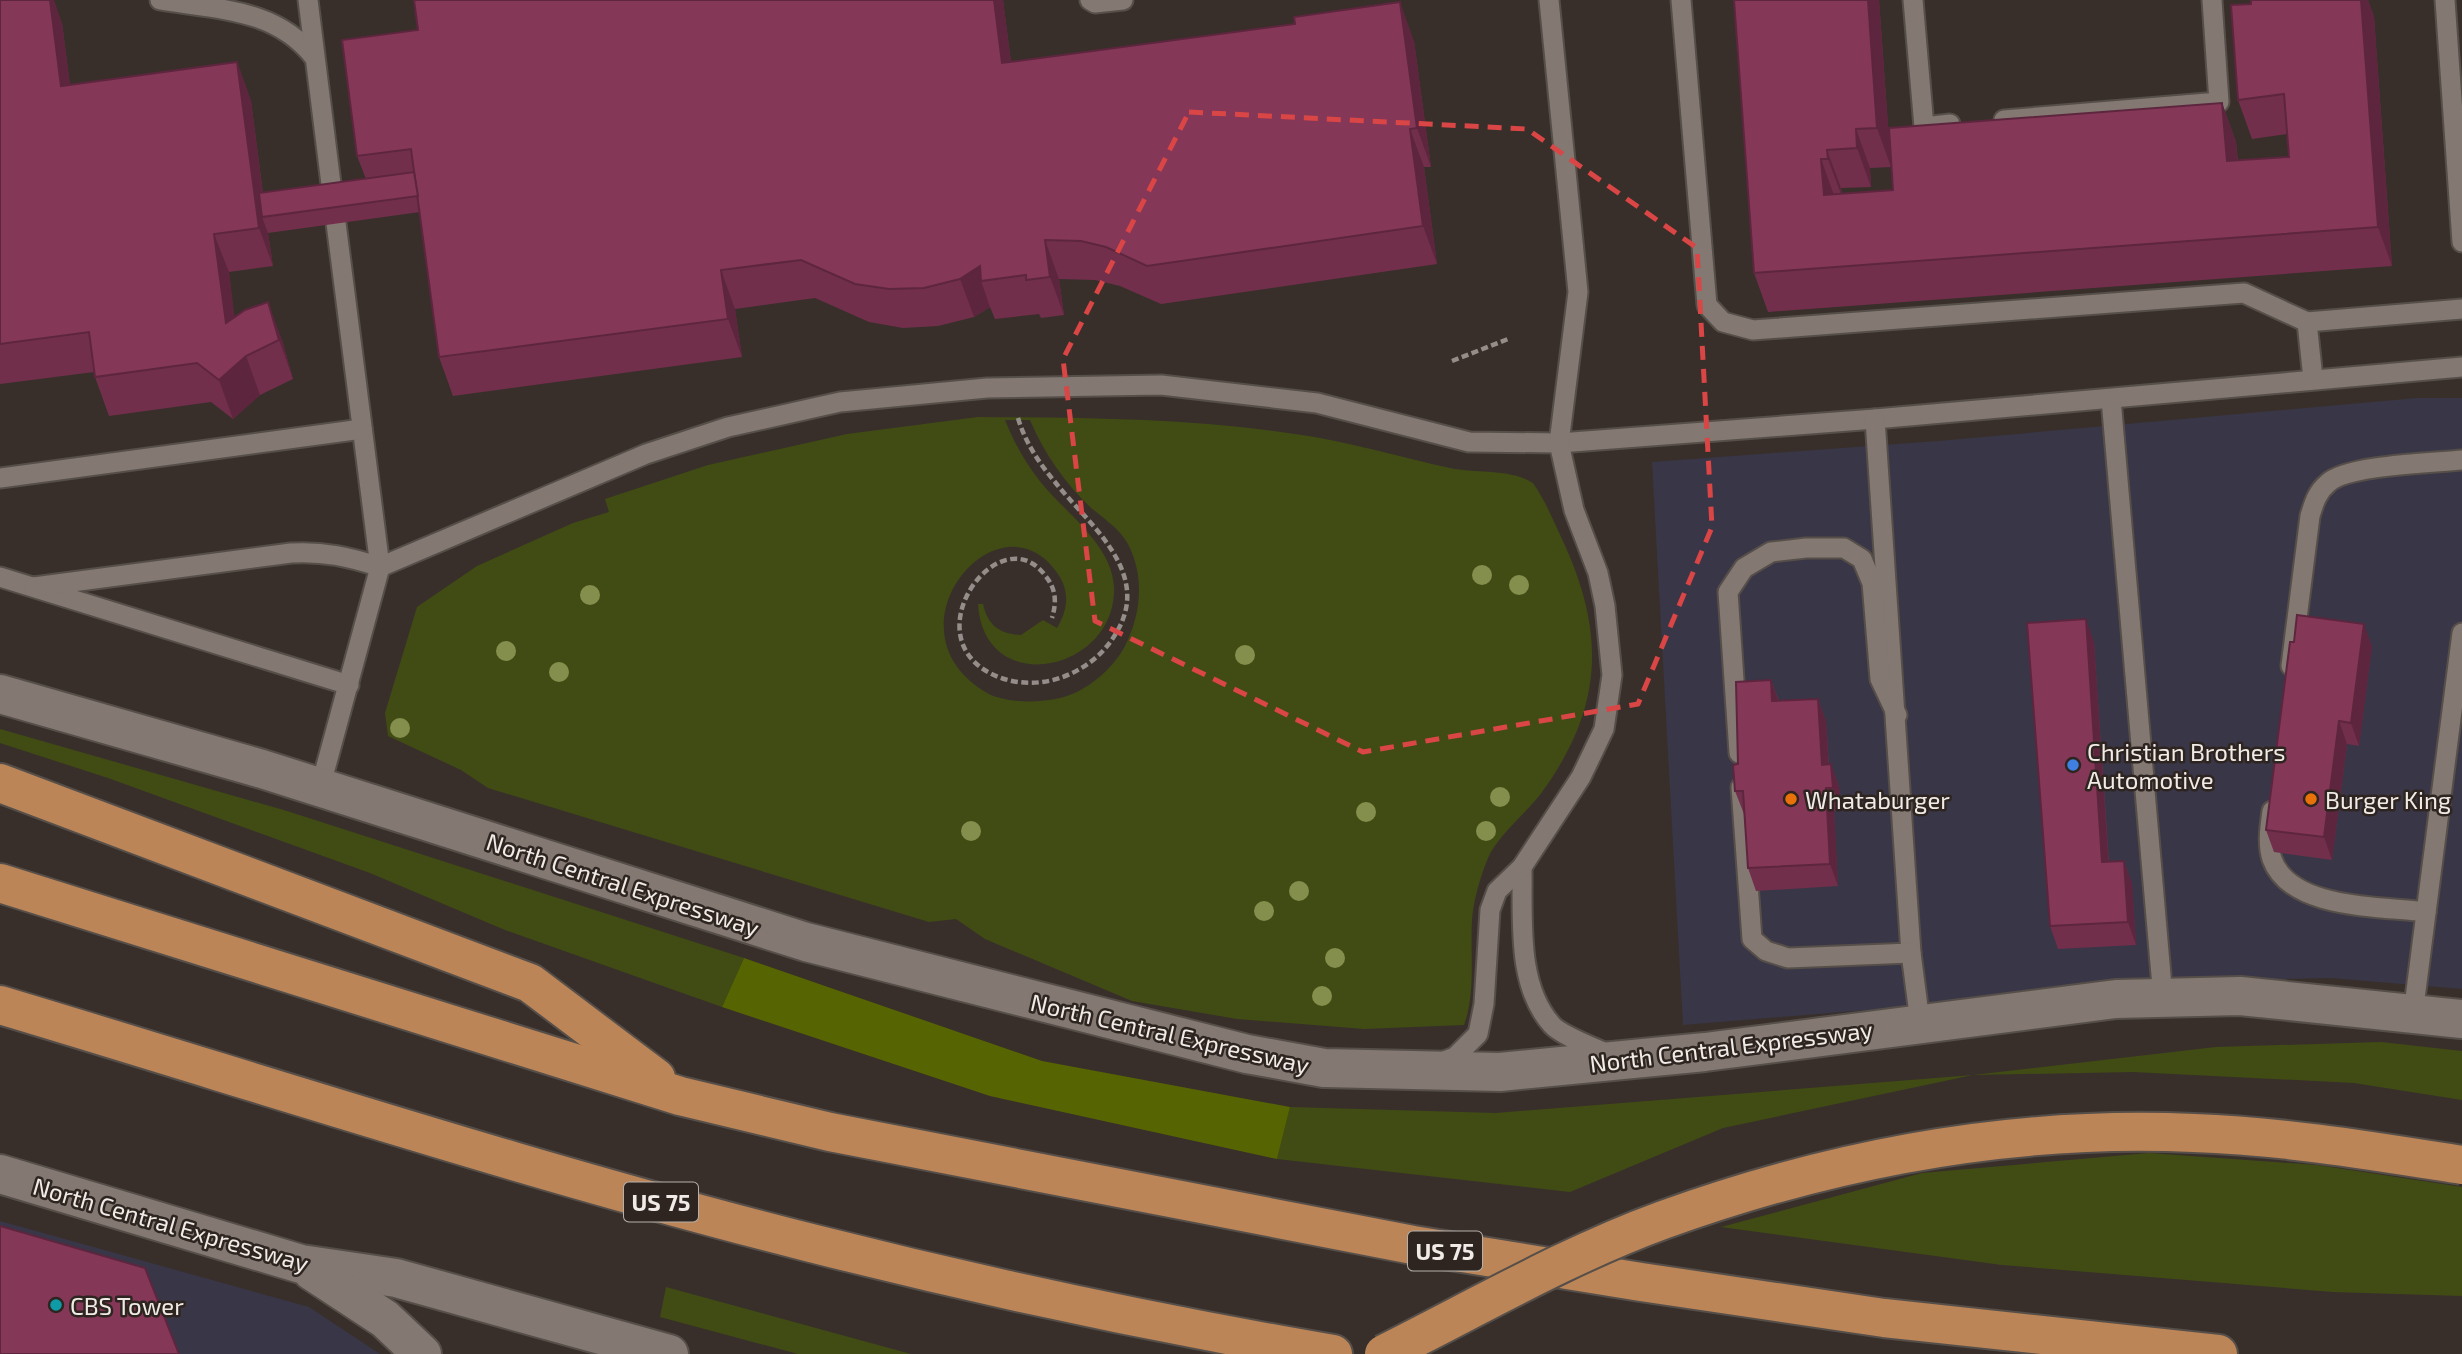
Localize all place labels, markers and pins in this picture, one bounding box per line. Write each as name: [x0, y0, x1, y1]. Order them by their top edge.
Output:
place label: Christian Brothers Automotive: [2087, 737, 2286, 794]
marker: Christian Brothers Automotive: [2065, 757, 2081, 773]
place label: Whataburger: [1805, 785, 1950, 814]
place label: Burger King: [2325, 785, 2451, 814]
marker: Whataburger: [1783, 791, 1799, 807]
marker: Burger King: [2303, 791, 2319, 807]
place label: CBS Tower: [70, 1291, 184, 1320]
marker: CBS Tower: [48, 1297, 64, 1313]

